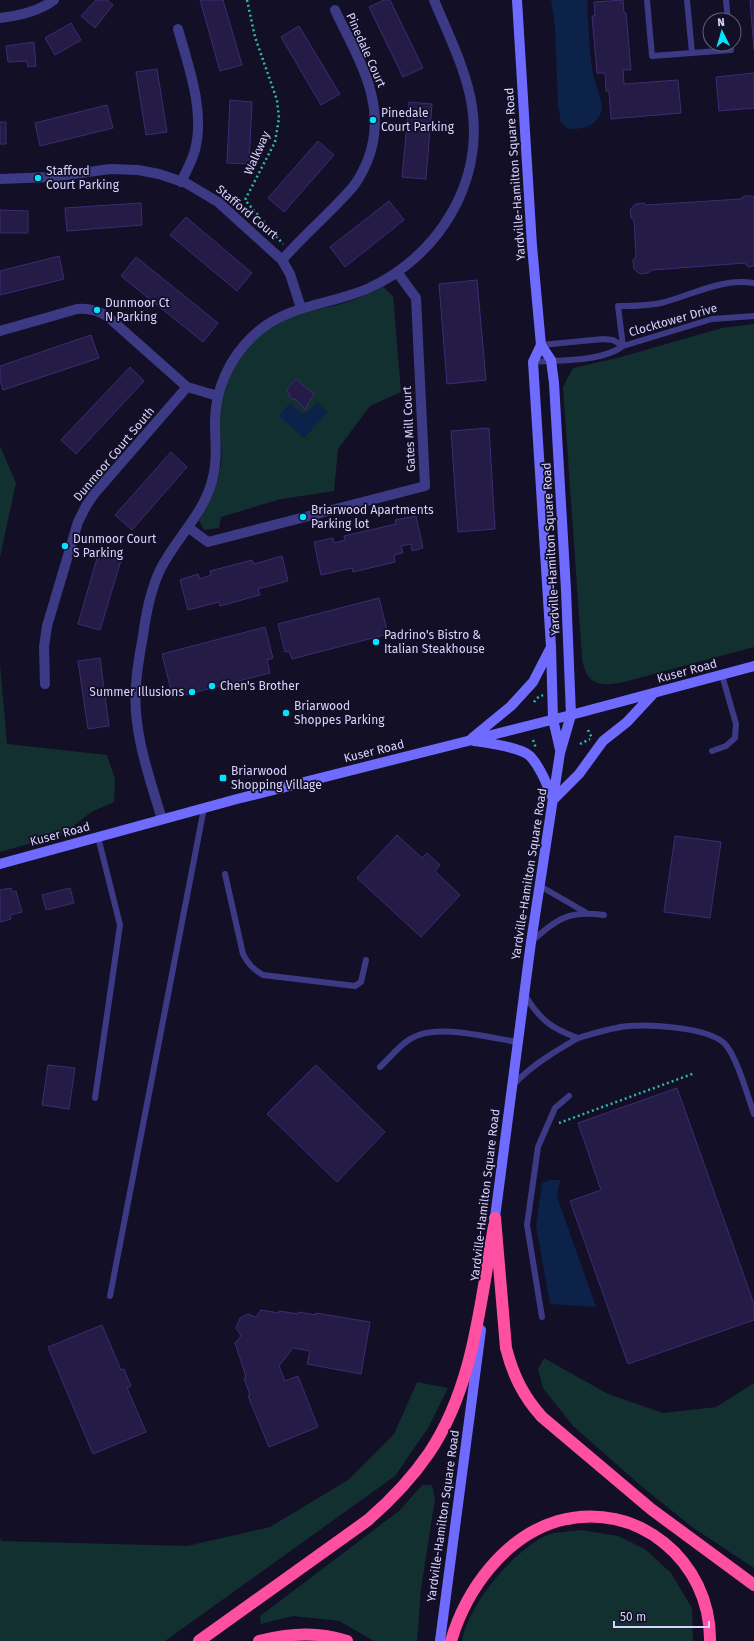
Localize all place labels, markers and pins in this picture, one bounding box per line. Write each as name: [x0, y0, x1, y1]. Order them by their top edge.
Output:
place label: Pinedale Court Parking: [381, 106, 455, 134]
marker: Pinedale Court Parking: [368, 115, 378, 125]
place label: Stafford Court Parking: [46, 164, 120, 192]
marker: Stafford Court Parking: [33, 173, 43, 183]
place label: Dunmoor Ct N Parking: [105, 296, 170, 324]
marker: Dunmoor Ct N Parking: [92, 305, 102, 315]
place label: Briarwood Apartments Parking lot: [311, 503, 434, 531]
marker: Briarwood Apartments Parking lot: [298, 512, 308, 522]
place label: Dunmoor Court S Parking: [73, 532, 157, 560]
marker: Dunmoor Court S Parking: [60, 541, 70, 551]
place label: Padrino's Bistro & Italian Steakhouse: [384, 628, 485, 656]
marker: Padrino's Bistro & Italian Steakhouse: [371, 637, 381, 647]
place label: Chen's Brother: [220, 679, 300, 693]
marker: Chen's Brother: [207, 681, 217, 691]
place label: Summer Illusions: [89, 685, 184, 699]
marker: Summer Illusions: [187, 687, 197, 697]
place label: Briarwood Shoppes Parking: [294, 699, 385, 727]
marker: Briarwood Shoppes Parking: [281, 708, 291, 718]
place label: Briarwood Shopping Village: [231, 764, 322, 792]
marker: Briarwood Shopping Village: [218, 773, 228, 783]

